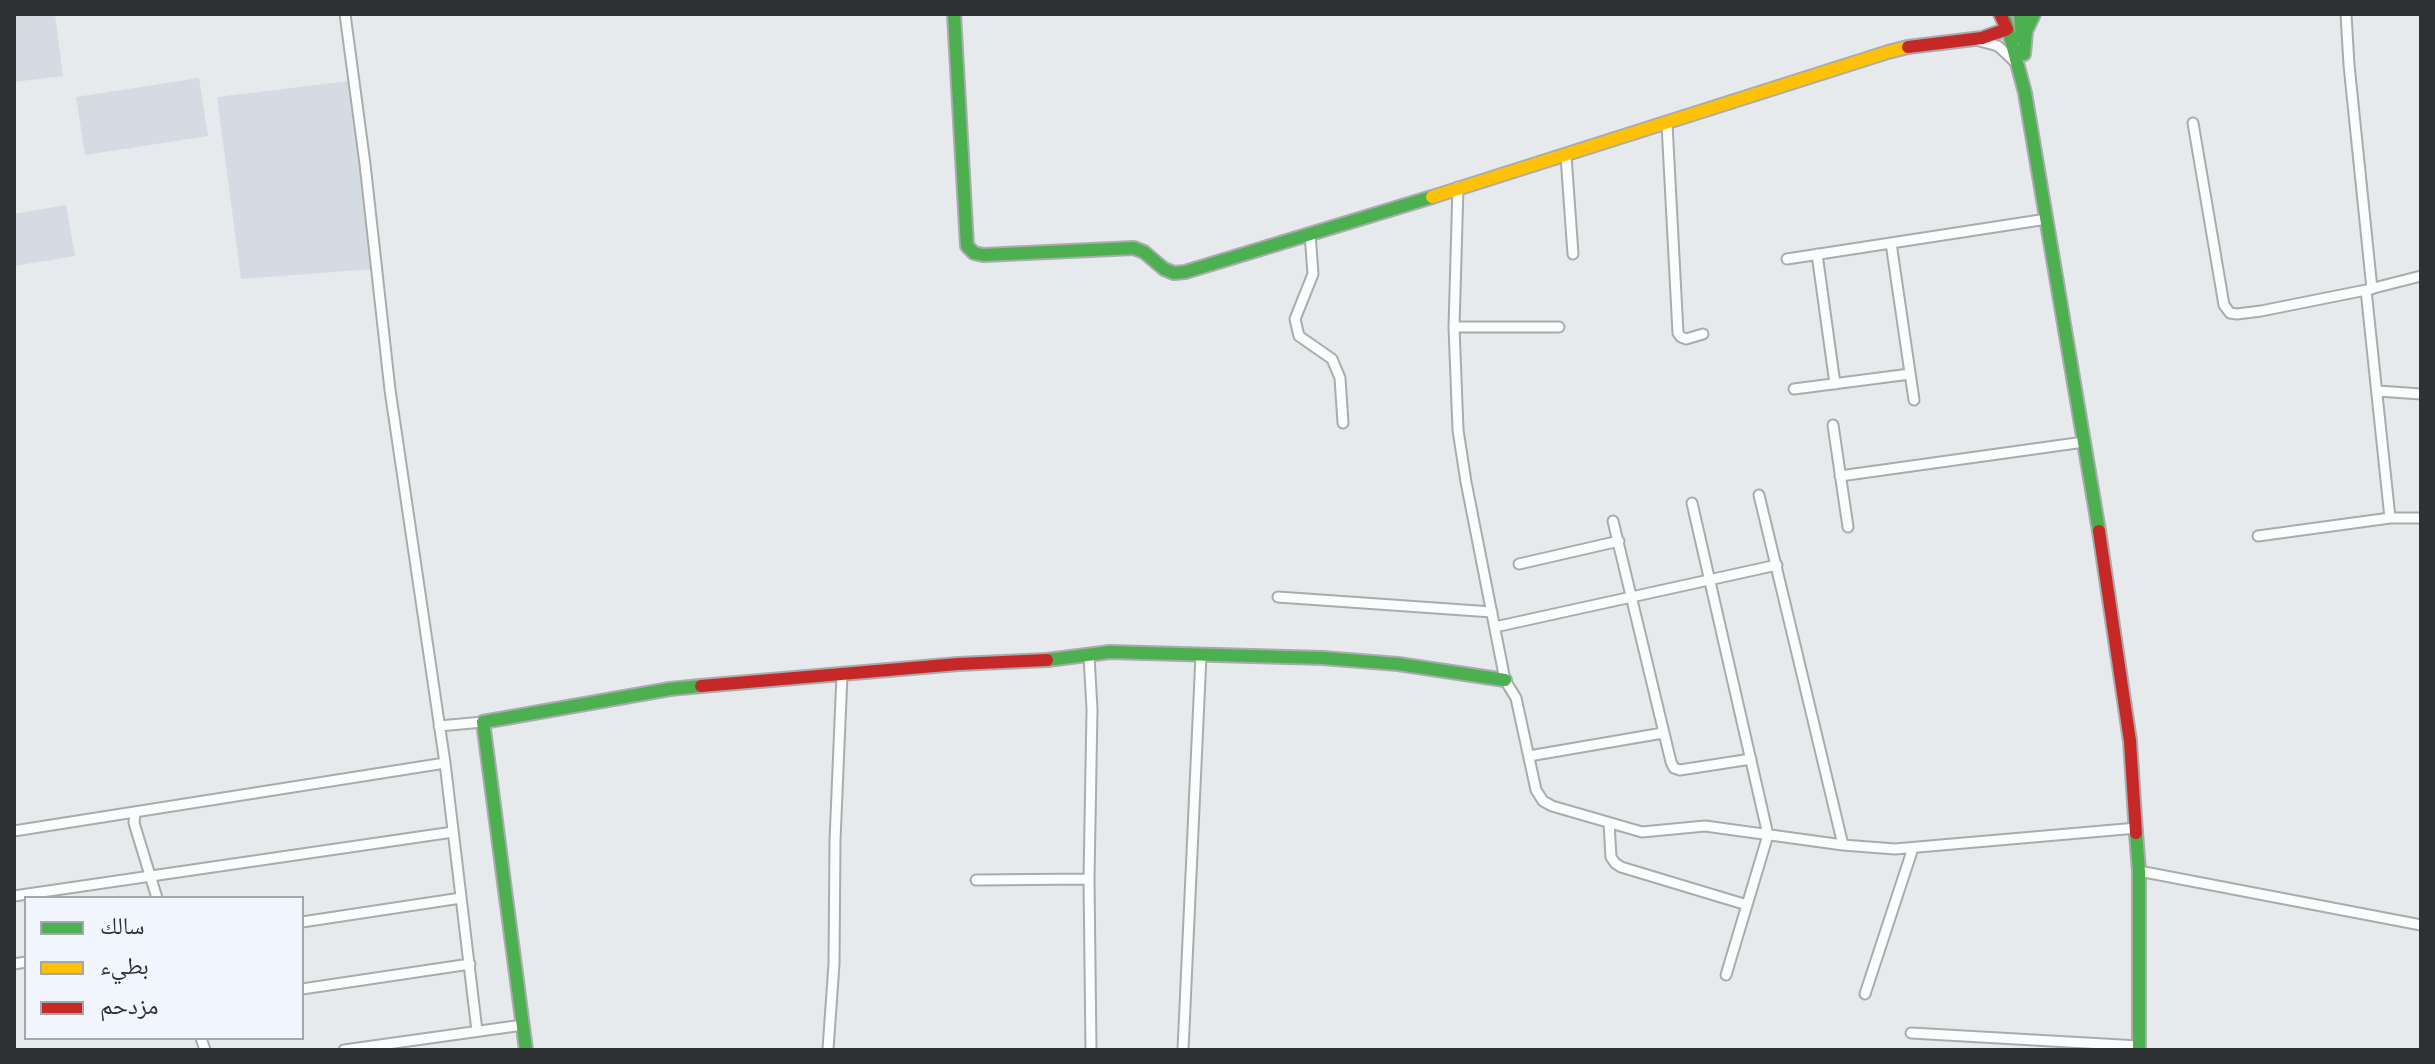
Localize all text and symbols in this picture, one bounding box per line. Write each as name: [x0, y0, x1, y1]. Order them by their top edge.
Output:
legend: [24, 896, 304, 1040]
text: سالك: [100, 910, 145, 939]
text: بطيء: [100, 950, 149, 979]
text: مزدحم: [100, 990, 159, 1019]

